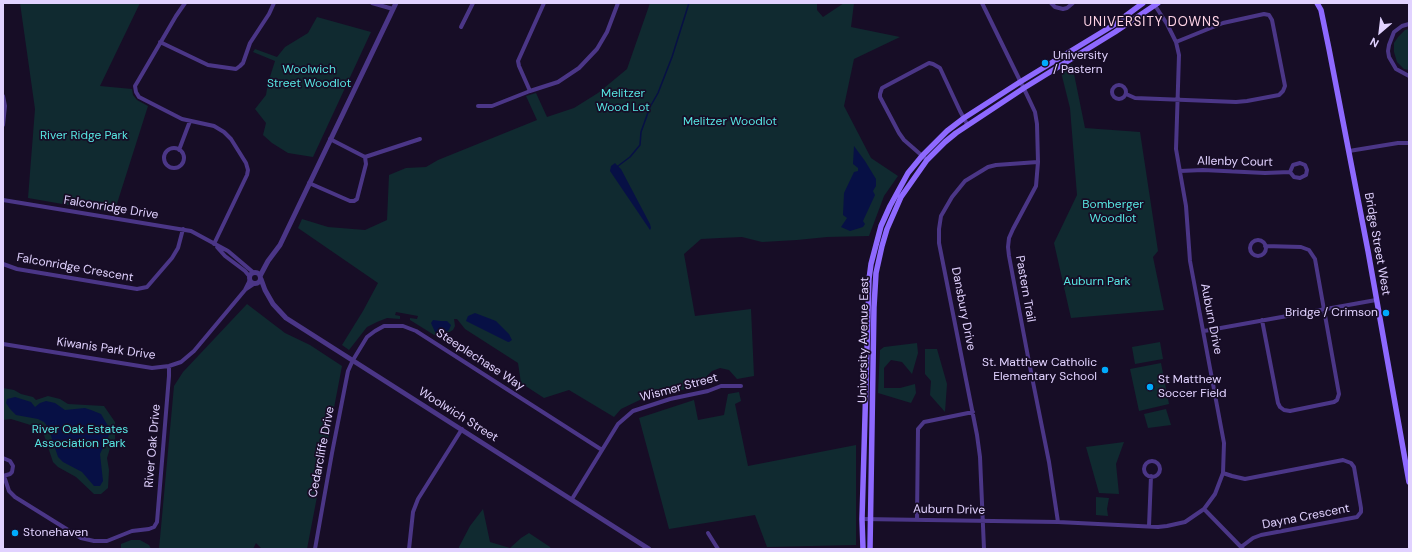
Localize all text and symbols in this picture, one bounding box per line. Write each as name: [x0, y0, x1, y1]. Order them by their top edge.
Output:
north arrow: [1360, 12, 1400, 52]
district label: UNIVERSITY DOWNS: [1084, 15, 1220, 31]
text: N: [1368, 35, 1381, 51]
place label: University / Pastern: [1053, 49, 1108, 77]
marker: University / Pastern: [1040, 58, 1050, 68]
park label: Woolwich Street Woodlot: [267, 63, 351, 91]
park label: Melitzer Wood Lot: [596, 87, 650, 115]
park label: Melitzer Woodlot: [683, 115, 777, 129]
park label: River Ridge Park: [40, 129, 128, 143]
street label: Allenby Court: [1197, 154, 1273, 170]
street label: Bridge Street West: [1361, 192, 1393, 296]
street label: Falconridge Drive: [63, 193, 159, 223]
park label: Bomberger Woodlot: [1082, 198, 1144, 226]
street label: Falconridge Crescent: [15, 251, 135, 285]
street label: Pastern Trail: [1012, 255, 1038, 323]
street label: Dansbury Drive: [948, 266, 978, 352]
park label: Auburn Park: [1063, 275, 1131, 289]
street label: University Avenue East: [856, 277, 872, 403]
street label: Auburn Drive: [1197, 282, 1225, 356]
place label: Bridge / Crimson: [1285, 306, 1378, 320]
marker: Bridge / Crimson: [1381, 308, 1391, 318]
street label: Steeplechase Way: [433, 326, 527, 394]
street label: Kiwanis Park Drive: [56, 335, 156, 363]
place label: St. Matthew Catholic Elementary School: [982, 356, 1097, 384]
marker: St. Matthew Catholic Elementary School: [1100, 365, 1110, 375]
street label: Wismer Street: [639, 371, 719, 405]
place label: St Matthew Soccer Field: [1158, 373, 1227, 401]
marker: St Matthew Soccer Field: [1145, 382, 1155, 392]
street label: Woolwich Street: [416, 385, 500, 445]
street label: River Oak Drive: [142, 404, 164, 488]
street label: Cedarcliffe Drive: [306, 405, 338, 499]
park label: River Oak Estates Association Park: [32, 423, 128, 451]
street label: Dayna Crescent: [1261, 501, 1351, 533]
street label: Auburn Drive: [913, 502, 985, 518]
place label: Stonehaven: [23, 526, 88, 540]
marker: Stonehaven: [10, 528, 20, 538]

